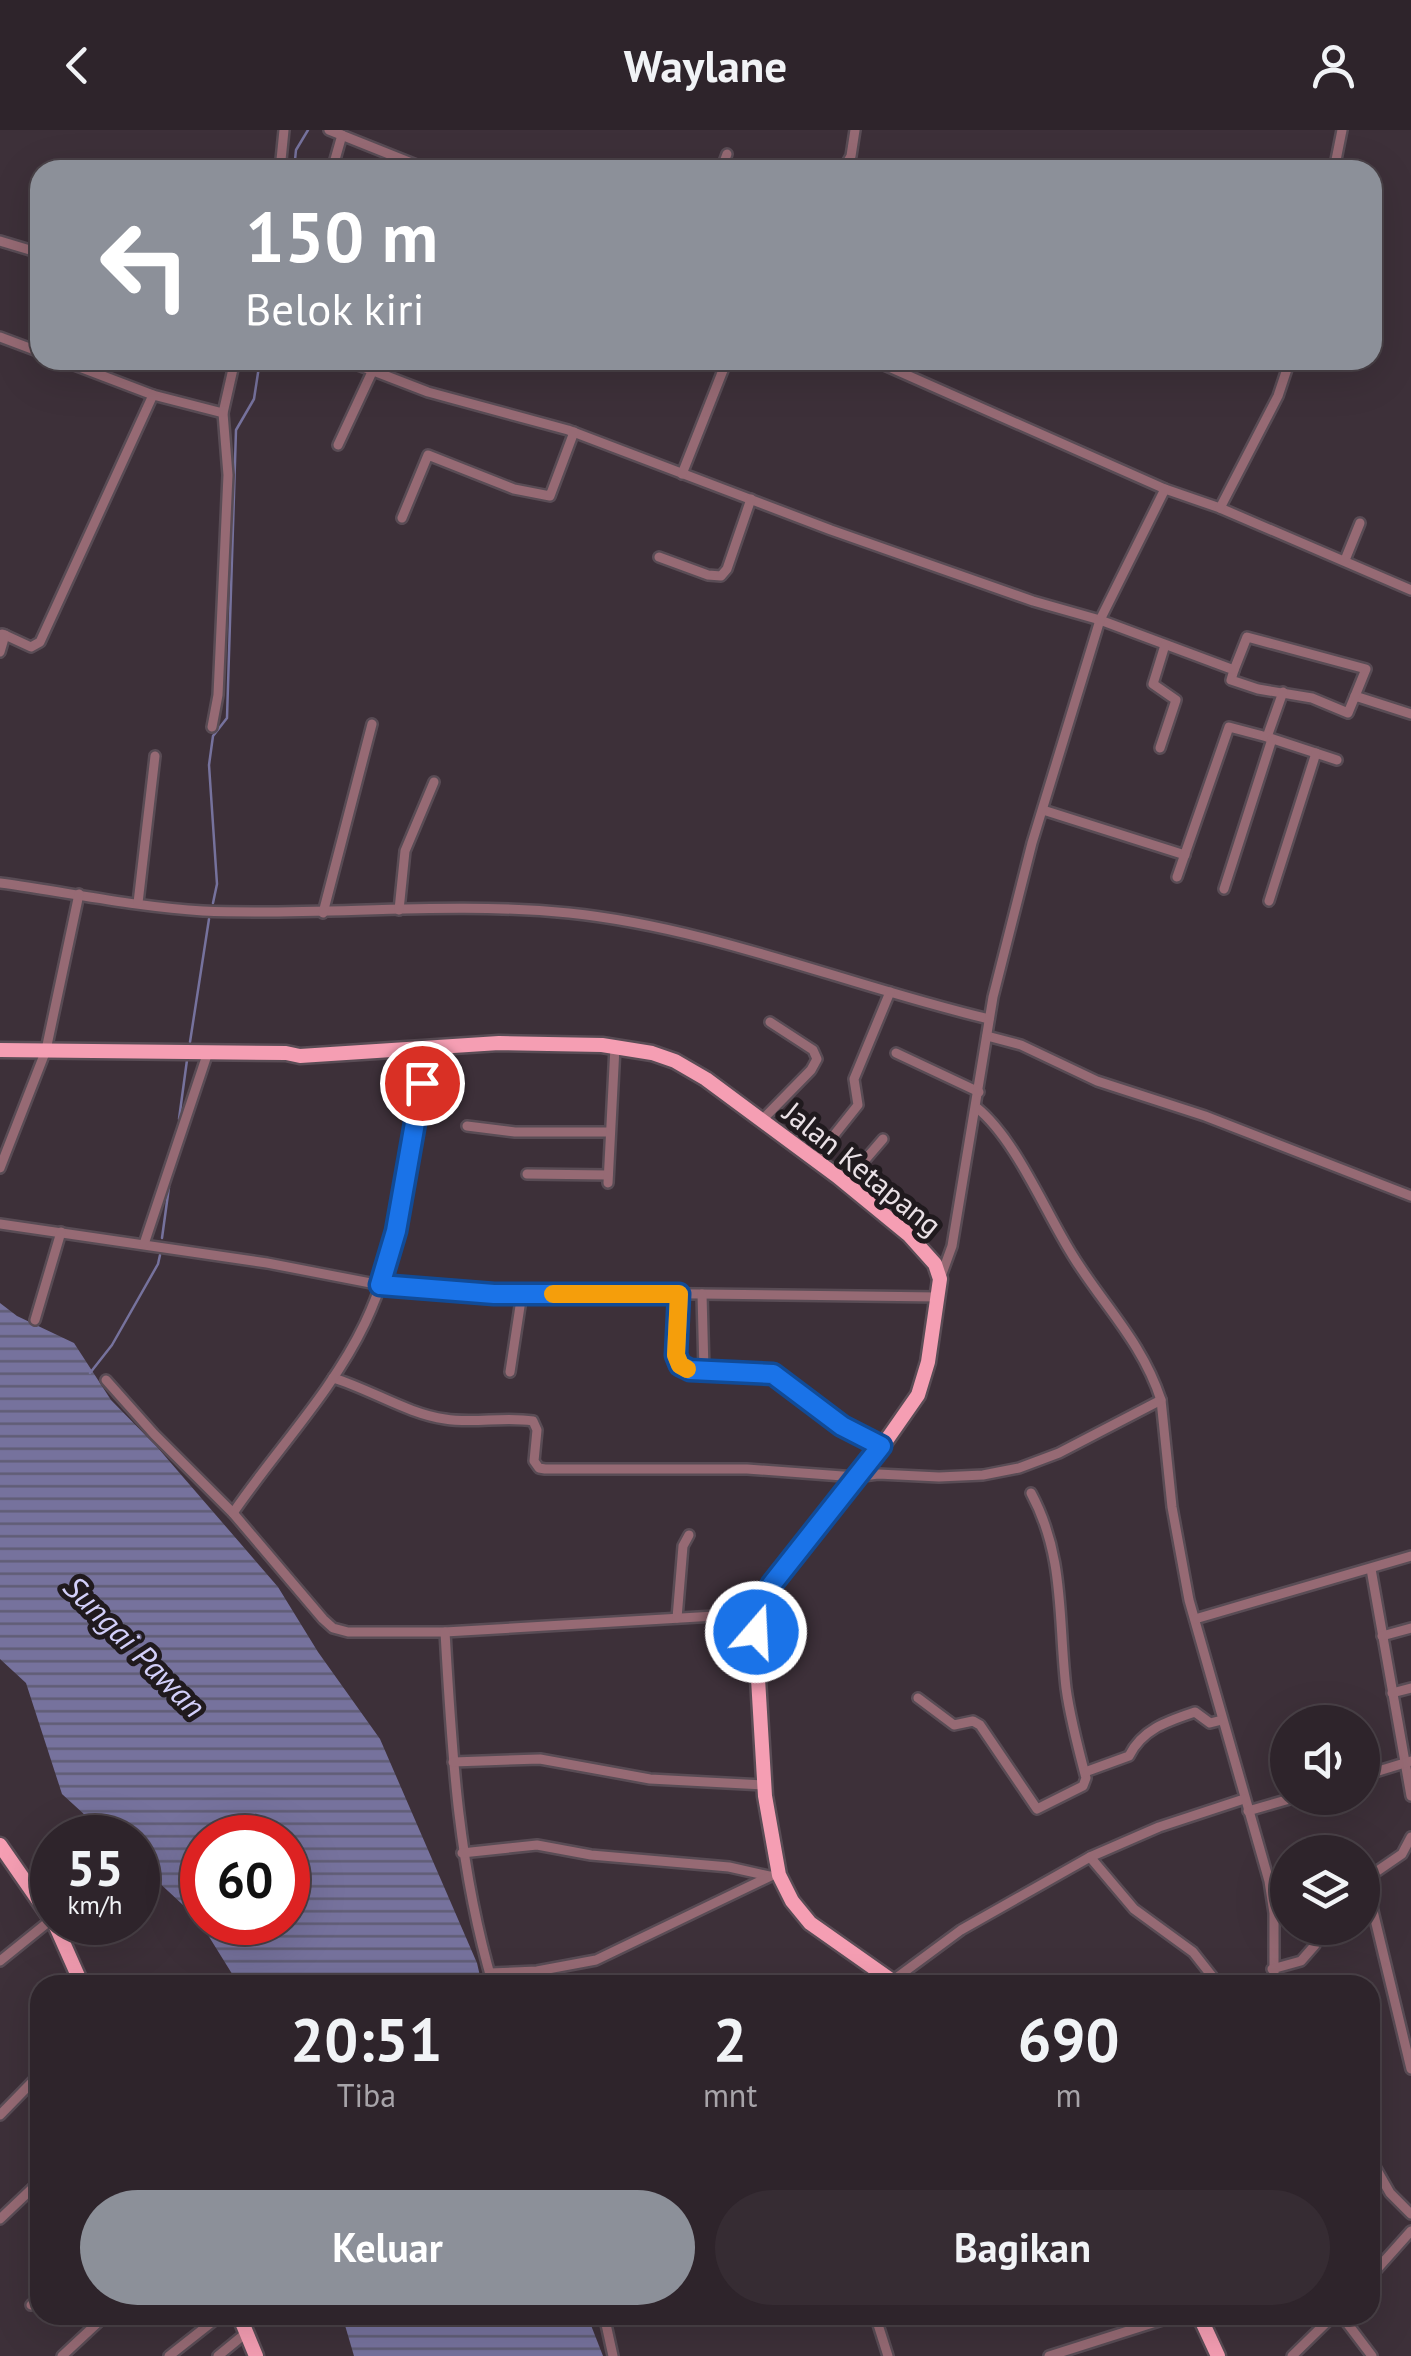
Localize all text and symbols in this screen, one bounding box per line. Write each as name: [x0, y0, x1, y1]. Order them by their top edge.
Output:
text: Waylane: [624, 36, 787, 94]
icon: back: [50, 38, 105, 93]
icon: person: [1306, 38, 1361, 93]
text: 150 m: [245, 191, 438, 281]
icon: left: [80, 200, 210, 330]
text: Belok kiri: [245, 279, 425, 337]
pin: [380, 1041, 465, 1126]
icon: arrive: [395, 1056, 450, 1111]
street label: Jalan Ketapang: [774, 1091, 950, 1244]
water label: Sungai Pawan: [55, 1566, 215, 1726]
position arrow: [704, 1580, 808, 1684]
map controls: [1270, 1705, 1380, 1945]
button: sound: [1270, 1705, 1380, 1815]
speed limit sign: 60: [180, 1815, 310, 1945]
text: 55: [67, 1835, 123, 1900]
button: layers: [1270, 1835, 1380, 1945]
text: km/h: [68, 1889, 122, 1921]
text: 20:51: [290, 2000, 443, 2078]
text: 2: [713, 2000, 747, 2078]
text: 690: [1018, 2000, 1120, 2078]
text: Tiba: [337, 2074, 396, 2116]
text: mnt: [703, 2074, 757, 2116]
text: m: [1056, 2074, 1082, 2116]
button: Keluar: [80, 2190, 695, 2305]
button: Bagikan: [715, 2190, 1330, 2305]

